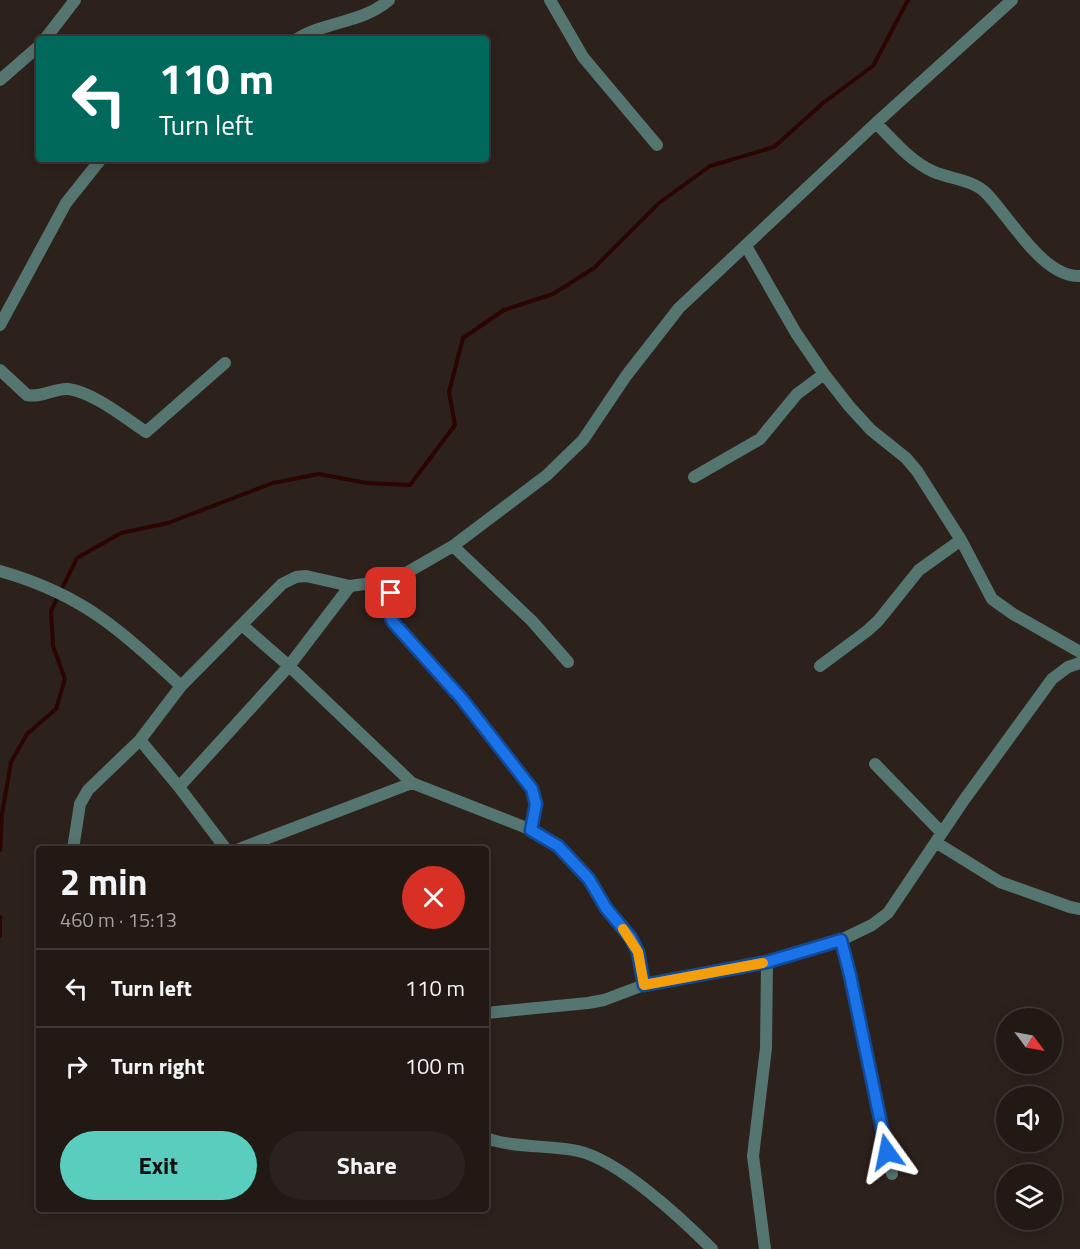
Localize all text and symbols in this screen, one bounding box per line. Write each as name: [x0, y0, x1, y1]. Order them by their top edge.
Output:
text: 110 m: [159, 46, 274, 110]
icon: left: [60, 60, 138, 138]
text: Turn left: [159, 104, 253, 145]
pin: [365, 567, 416, 618]
icon: arrive: [374, 576, 407, 609]
text: 2 min: [60, 854, 147, 909]
button: close: [402, 866, 465, 929]
text: 460 m · 15:13: [60, 904, 177, 935]
text: Turn left: [111, 971, 192, 1005]
text: 110 m: [405, 971, 465, 1005]
icon: left: [60, 972, 93, 1005]
north arrow: [996, 1008, 1062, 1074]
map controls: [996, 1008, 1062, 1230]
text: Turn right: [111, 1049, 205, 1083]
text: 100 m: [405, 1049, 465, 1083]
icon: right: [60, 1050, 93, 1083]
button: sound: [996, 1086, 1062, 1152]
position arrow: [855, 1120, 919, 1184]
button: Exit: [60, 1131, 257, 1200]
button: Share: [269, 1131, 465, 1200]
button: layers: [996, 1164, 1062, 1230]

